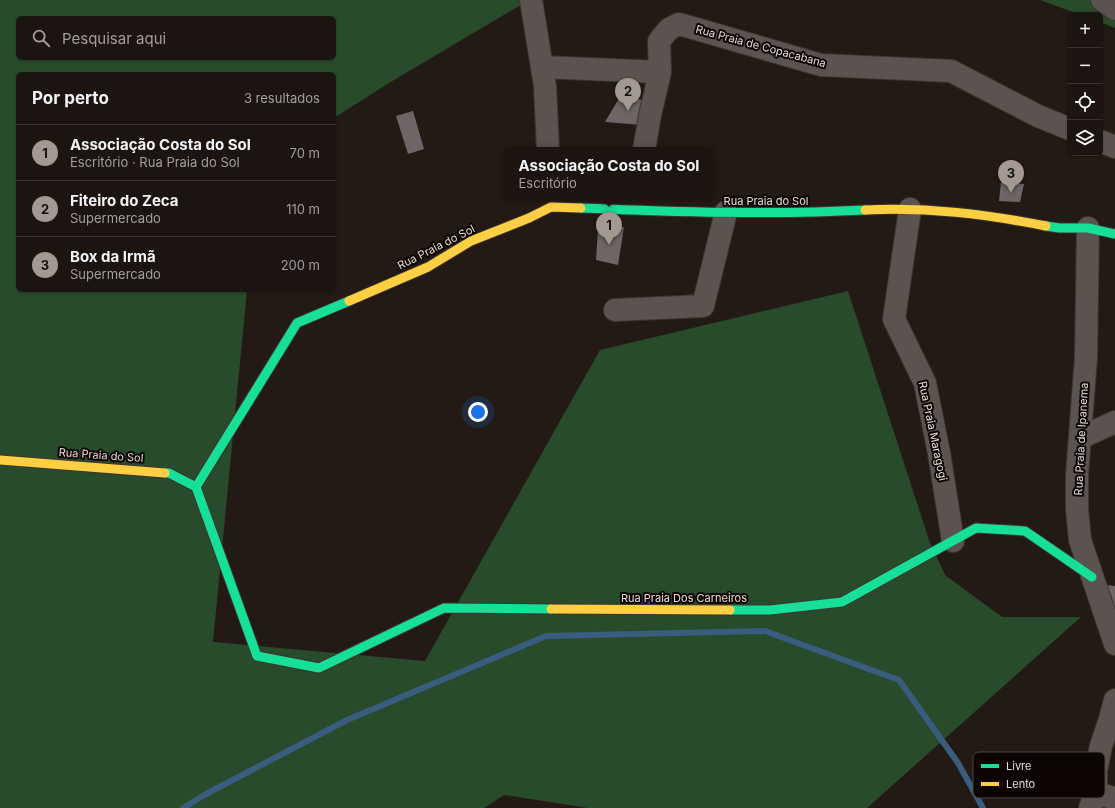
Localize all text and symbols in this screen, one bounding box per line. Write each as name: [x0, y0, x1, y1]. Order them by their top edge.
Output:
map controls: [1067, 12, 1103, 156]
button: +: [1067, 12, 1103, 48]
search box: [16, 16, 336, 60]
street label: Rua Praia de Copacabana: [694, 22, 828, 70]
icon: search: [30, 27, 52, 49]
text: Pesquisar aqui: [62, 29, 166, 48]
button: −: [1067, 48, 1103, 84]
pin: 2: [615, 78, 641, 111]
button: locate: [1067, 84, 1103, 120]
text: Por perto: [32, 88, 109, 108]
text: 3 resultados: [244, 90, 320, 106]
button: layers: [1067, 120, 1103, 156]
text: Associação Costa do Sol: [70, 135, 251, 154]
text: 1: [42, 145, 48, 161]
text: 70 m: [290, 145, 320, 161]
popup: [504, 147, 714, 199]
text: Escritório · Rua Praia do Sol: [70, 154, 240, 170]
text: Associação Costa do Sol: [519, 156, 699, 175]
pin: 3: [998, 160, 1024, 193]
text: Escritório: [519, 175, 577, 191]
text: Fiteiro do Zeca: [70, 191, 179, 210]
street label: Rua Praia do Sol: [724, 194, 808, 208]
text: 2: [41, 201, 49, 217]
text: 110 m: [286, 201, 320, 217]
text: Supermercado: [70, 210, 161, 226]
pin: 1: [596, 212, 622, 245]
street label: Rua Praia do Sol: [395, 221, 477, 273]
text: Box da Irmã: [70, 247, 156, 266]
text: 3: [41, 257, 49, 273]
text: 200 m: [281, 257, 320, 273]
text: Supermercado: [70, 266, 161, 282]
street label: Rua Praia Maragogi: [916, 380, 950, 482]
street label: Rua Praia de Ipanema: [1071, 382, 1091, 496]
your location: [468, 402, 488, 422]
street label: Rua Praia do Sol: [58, 445, 144, 465]
street label: Rua Praia Dos Carneiros: [621, 591, 747, 605]
legend: [973, 752, 1105, 798]
text: Livre: [1006, 759, 1031, 773]
text: Lento: [1006, 777, 1036, 791]

